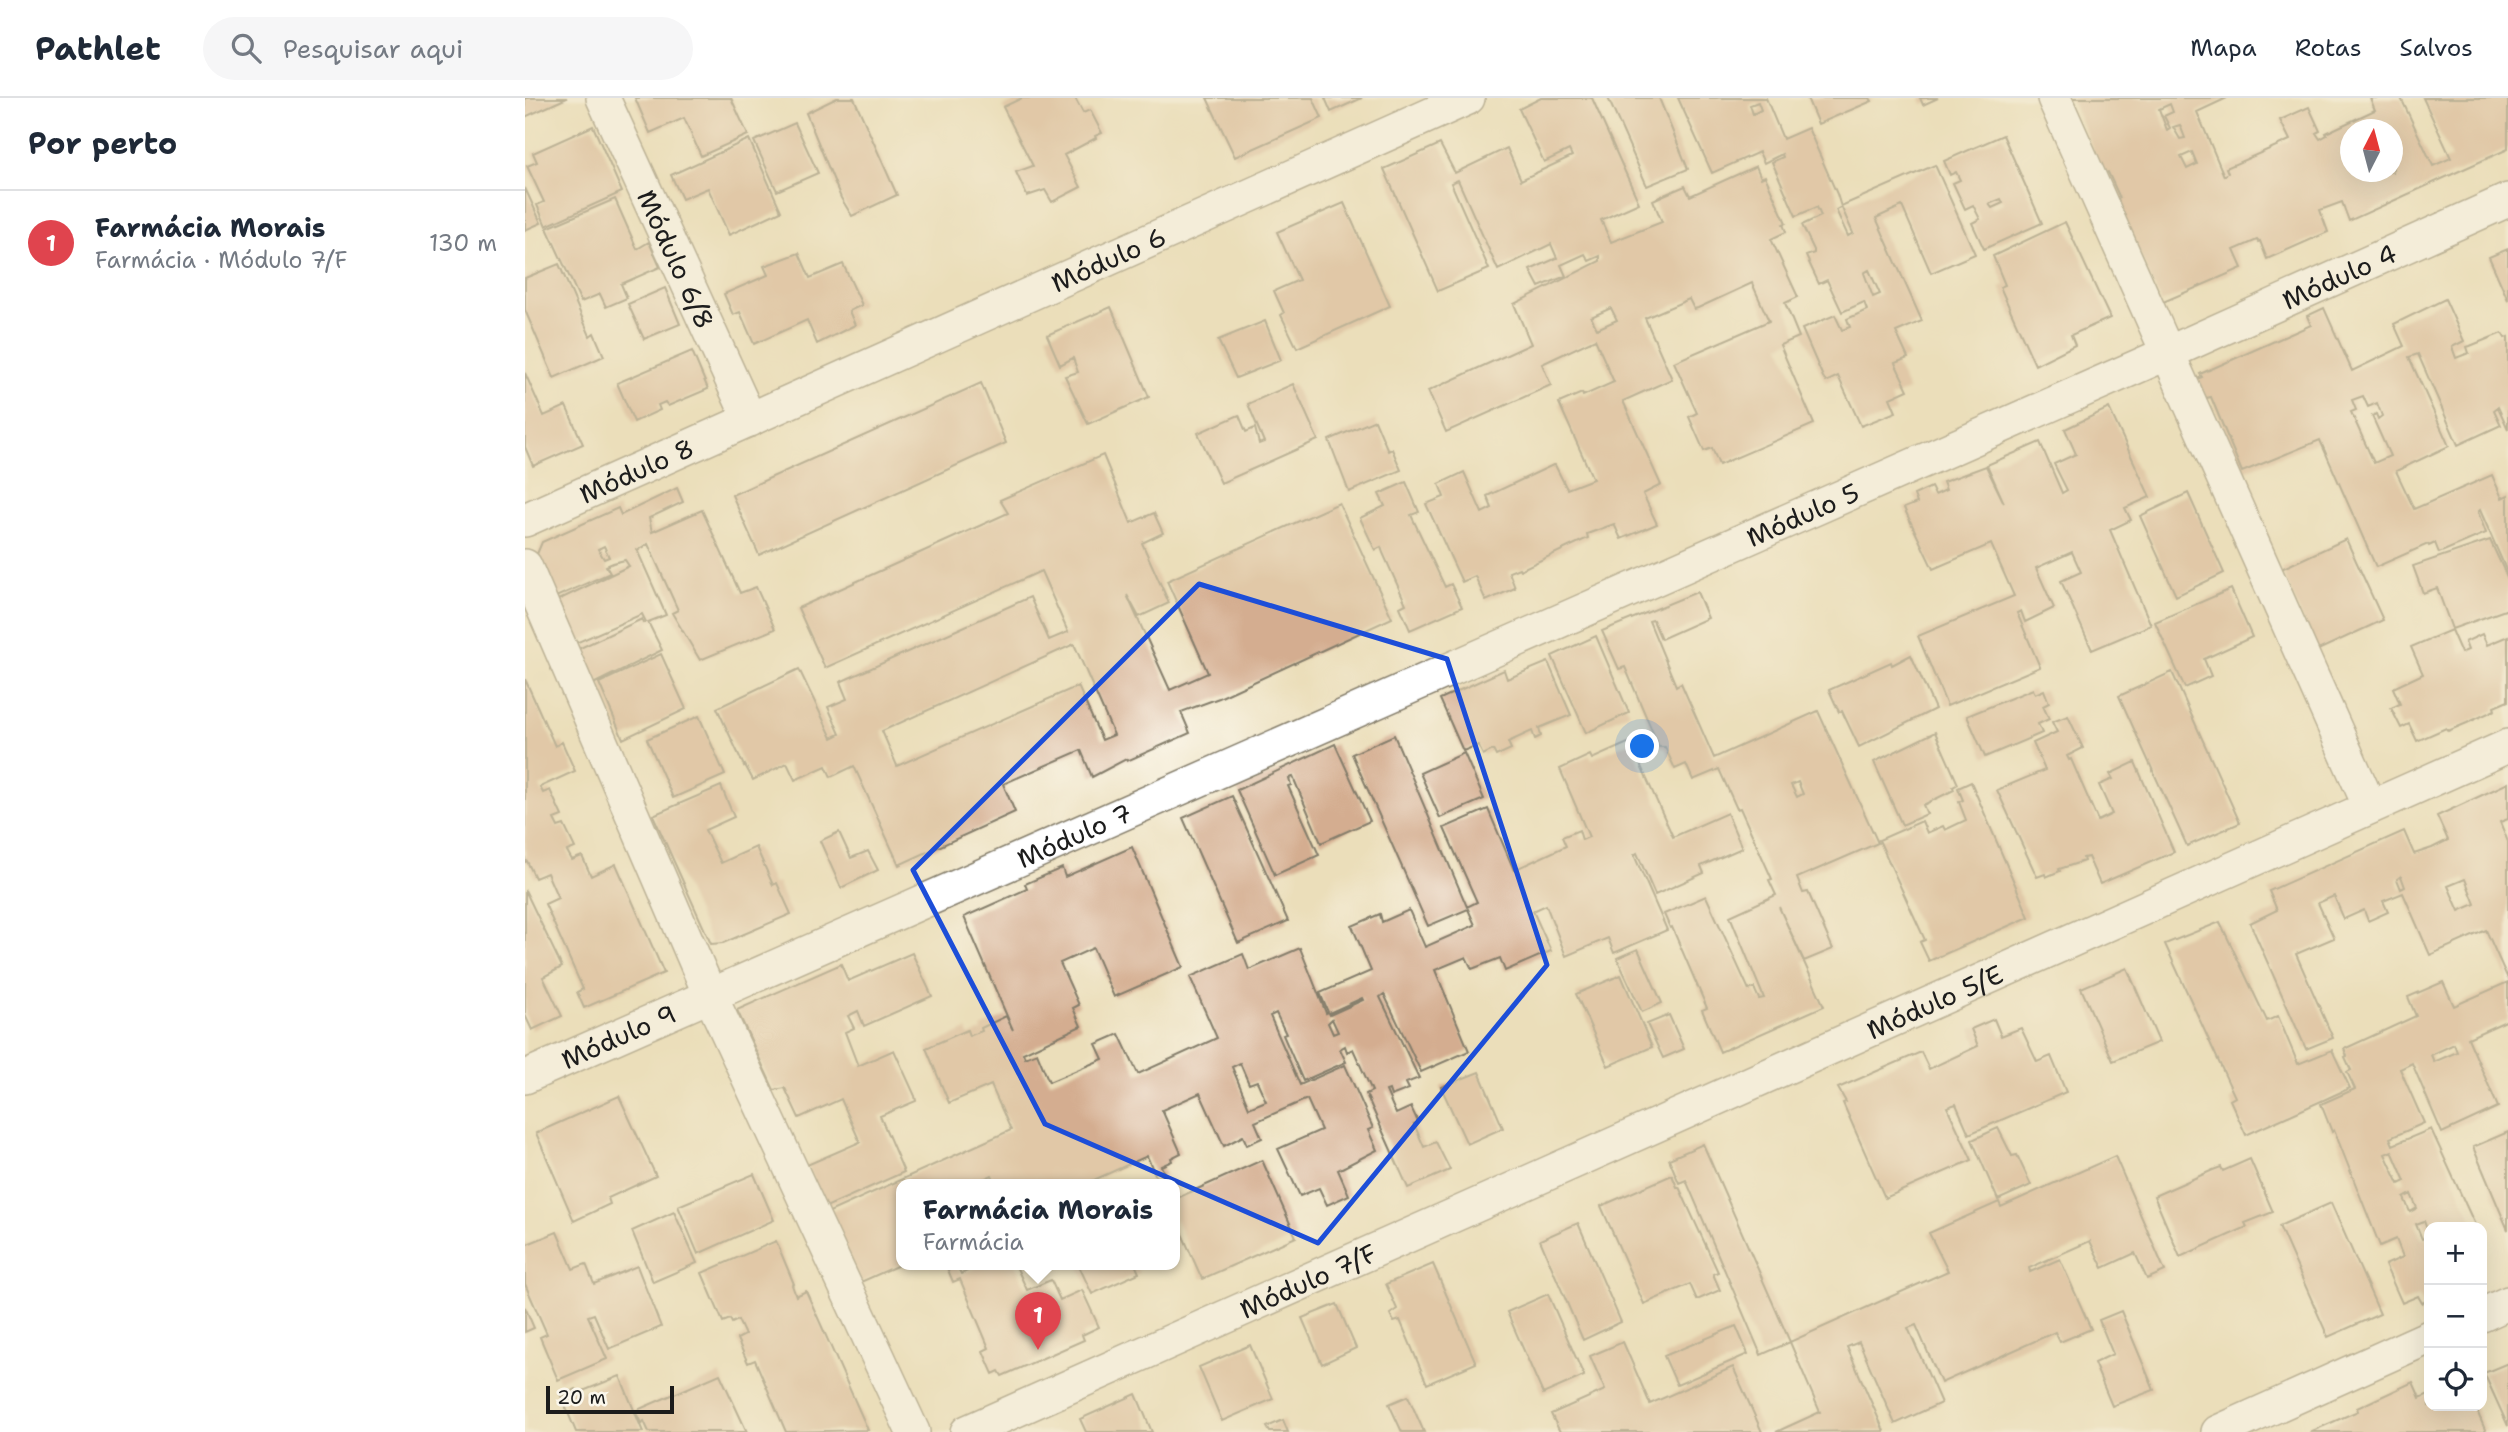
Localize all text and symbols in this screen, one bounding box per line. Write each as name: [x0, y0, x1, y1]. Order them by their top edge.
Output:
search box: [203, 17, 693, 80]
text: Pathlet: [35, 26, 161, 71]
icon: search: [227, 29, 265, 67]
text: Pesquisar aqui: [283, 31, 463, 66]
text: Mapa: [2190, 32, 2257, 64]
text: Rotas: [2295, 32, 2362, 64]
text: Salvos: [2400, 32, 2473, 64]
north arrow: [2340, 119, 2403, 182]
text: Por perto: [28, 123, 177, 164]
street label: Módulo 6/8: [630, 184, 723, 334]
text: Farmácia Morais: [95, 210, 325, 245]
street label: Módulo 6: [1045, 218, 1171, 300]
text: 1: [46, 228, 56, 258]
text: 130 m: [429, 228, 497, 258]
street label: Módulo 4: [2276, 235, 2402, 317]
text: Farmácia · Módulo 7/F: [95, 245, 348, 275]
street label: Módulo 8: [573, 429, 699, 511]
street label: Módulo 5: [1741, 474, 1864, 554]
your location: [1625, 729, 1659, 763]
street label: Módulo 7: [1011, 794, 1137, 876]
street label: Módulo 5/E: [1861, 956, 2008, 1047]
street label: Módulo 9: [555, 995, 681, 1077]
popup: [896, 1179, 1180, 1270]
text: Farmácia Morais: [923, 1192, 1153, 1227]
map controls: [2424, 1222, 2487, 1411]
button: +: [2424, 1222, 2487, 1285]
text: Farmácia: [923, 1227, 1024, 1257]
street label: Módulo 7/F: [1234, 1235, 1382, 1326]
button: −: [2424, 1285, 2487, 1348]
pin: 1: [1015, 1292, 1061, 1350]
button: locate: [2424, 1348, 2487, 1411]
scale bar: [546, 1383, 674, 1415]
text: 20 m: [557, 1385, 606, 1410]

